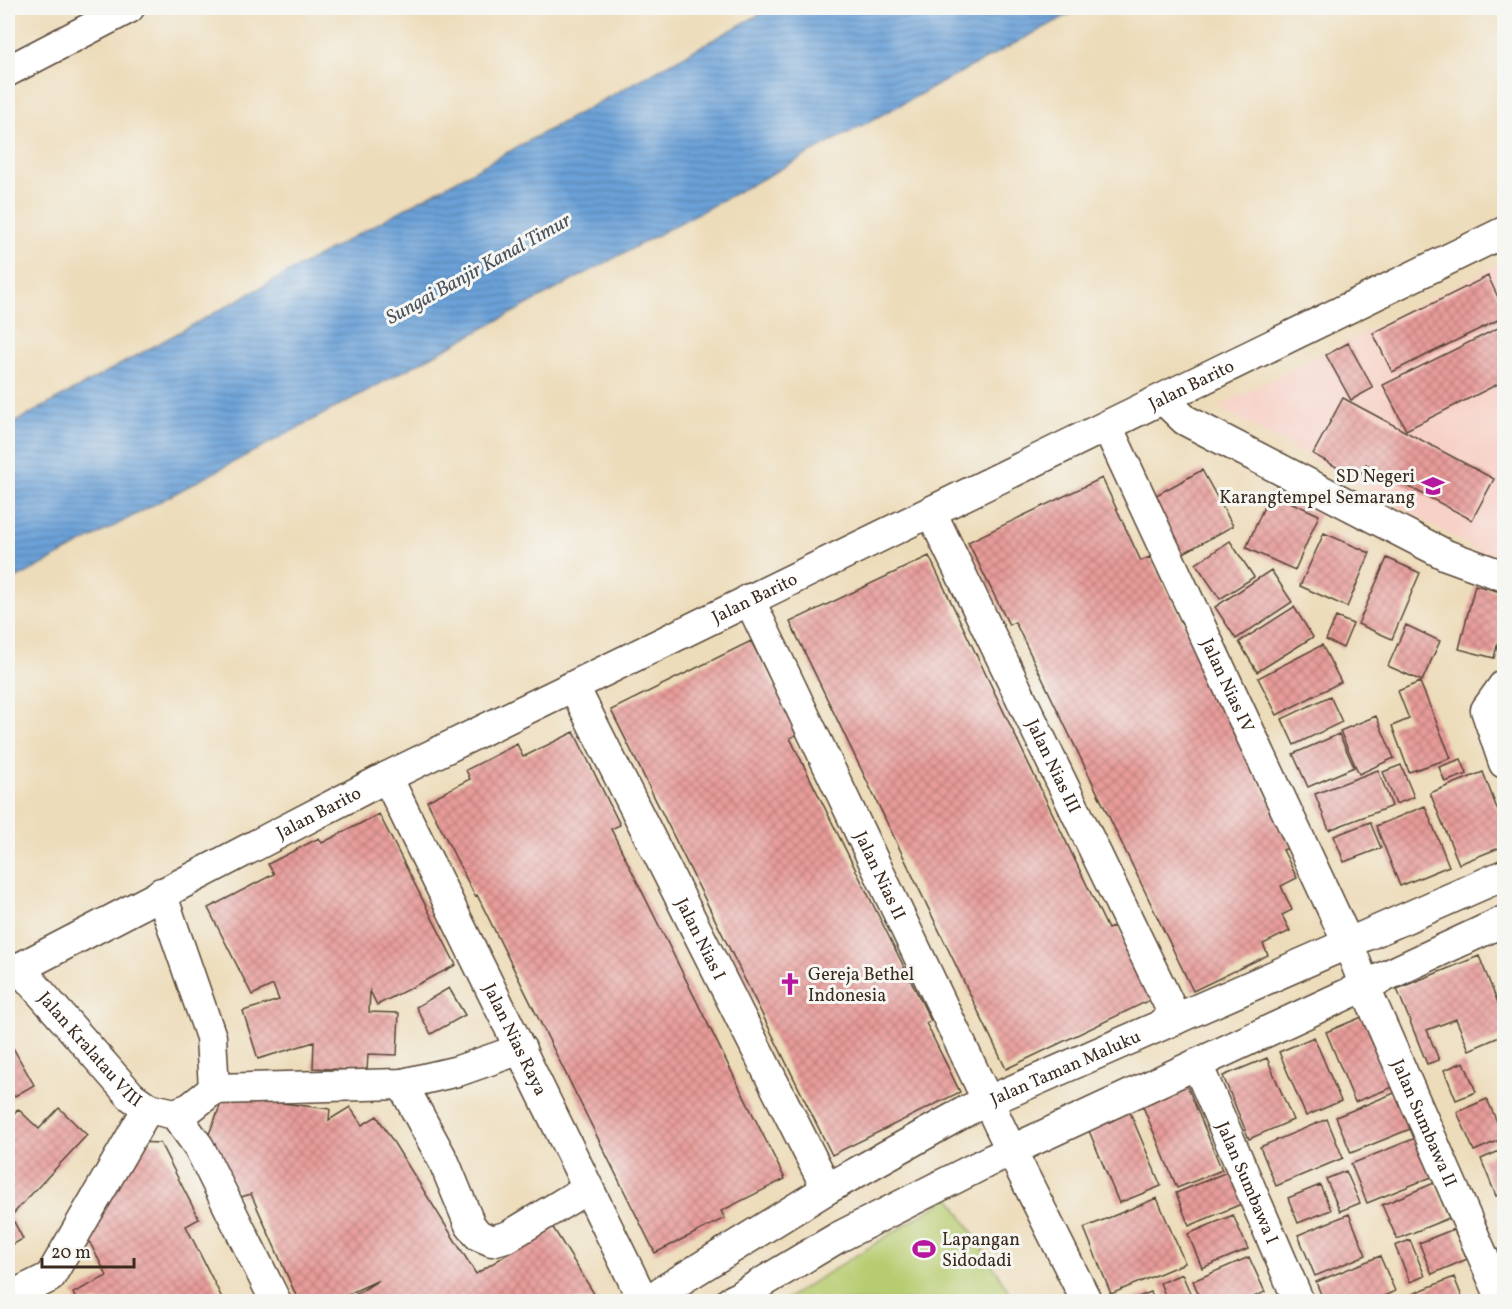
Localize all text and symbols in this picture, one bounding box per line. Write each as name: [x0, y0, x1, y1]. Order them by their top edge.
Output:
water label: Sungai Banjir Kanal Timur: [381, 207, 577, 332]
street label: Jalan Barito: [1145, 354, 1239, 417]
place label: SD Negeri Karangtempel Semarang: [1219, 465, 1415, 511]
school or university icon: SD Negeri Karangtempel Semarang: [1420, 473, 1446, 499]
street label: Jalan Barito: [708, 568, 802, 631]
street label: Jalan Nias IV: [1194, 635, 1259, 737]
street label: Jalan Nias III: [1019, 715, 1086, 818]
street label: Jalan Barito: [272, 781, 366, 846]
street label: Jalan Nias II: [847, 828, 911, 924]
street label: Jalan Nias I: [668, 894, 731, 985]
place label: Gereja Bethel Indonesia: [808, 963, 914, 1009]
church icon: Gereja Bethel Indonesia: [777, 971, 803, 997]
street label: Jalan Nias Raya: [476, 980, 552, 1100]
street label: Jalan Kralatau VIII: [31, 987, 146, 1114]
street label: Jalan Taman Maluku: [987, 1025, 1145, 1113]
street label: Jalan Sumbawa II: [1384, 1056, 1462, 1191]
street label: Jalan Sumbawa I: [1209, 1118, 1284, 1248]
place label: Lapangan Sidodadi: [942, 1228, 1020, 1274]
scale bar: [42, 1231, 134, 1269]
sports icon: Lapangan Sidodadi: [911, 1236, 937, 1262]
text: 20 m: [51, 1241, 91, 1266]

